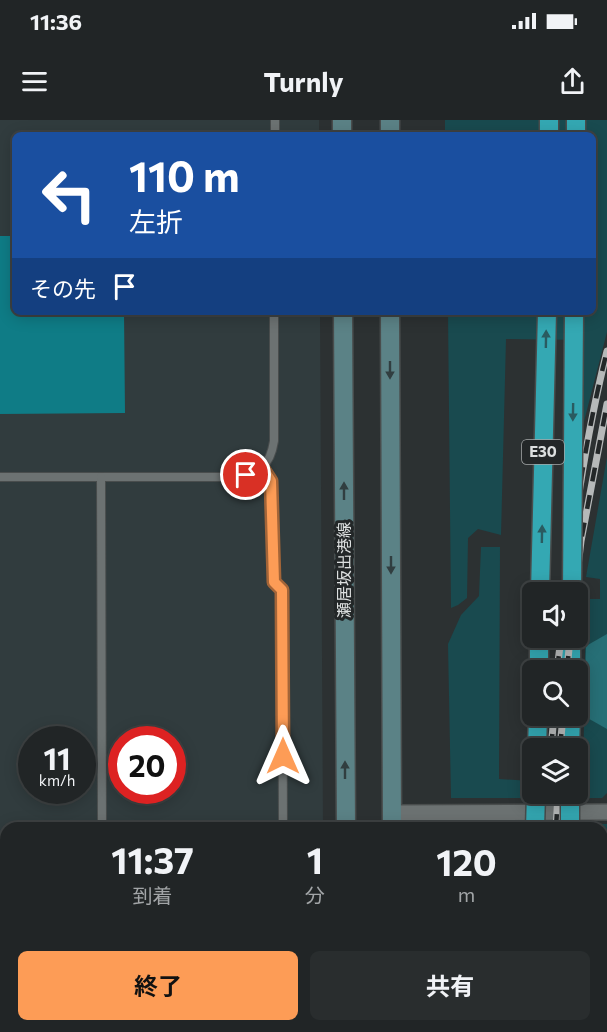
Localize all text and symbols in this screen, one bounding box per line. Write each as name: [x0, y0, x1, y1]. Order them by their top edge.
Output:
text: 11:36: [30, 8, 82, 35]
icon: menu: [18, 65, 51, 98]
text: Turnly: [263, 65, 344, 98]
icon: share: [556, 65, 589, 98]
text: 110 m: [129, 149, 240, 201]
icon: left: [30, 156, 108, 234]
text: 左折: [129, 205, 183, 238]
icon: arrive: [108, 270, 141, 303]
text: その先: [30, 275, 96, 302]
one-way arrow: [541, 330, 551, 349]
one-way arrow: [385, 361, 395, 380]
one-way arrow: [569, 403, 578, 422]
road number: E30: [522, 440, 564, 464]
pin: [220, 449, 271, 500]
icon: arrive: [229, 458, 262, 491]
one-way arrow: [339, 481, 349, 500]
street label: 瀬居坂出港線: [334, 522, 353, 618]
one-way arrow: [537, 525, 546, 544]
one-way arrow: [386, 556, 396, 575]
map controls: [522, 582, 588, 804]
button: sound: [522, 582, 588, 648]
button: search: [522, 660, 588, 726]
position arrow: [251, 724, 315, 788]
speed limit sign: 20: [108, 726, 186, 804]
button: layers: [522, 738, 588, 804]
text: 11: [43, 739, 71, 776]
one-way arrow: [340, 760, 350, 779]
text: km/h: [39, 771, 75, 789]
text: 11:37: [111, 837, 194, 881]
text: 1: [307, 837, 323, 881]
text: 120: [436, 839, 497, 883]
text: m: [458, 882, 475, 906]
text: 到着: [133, 883, 173, 907]
text: 分: [305, 883, 325, 907]
button: 終了: [18, 951, 298, 1020]
button: 共有: [310, 951, 590, 1020]

